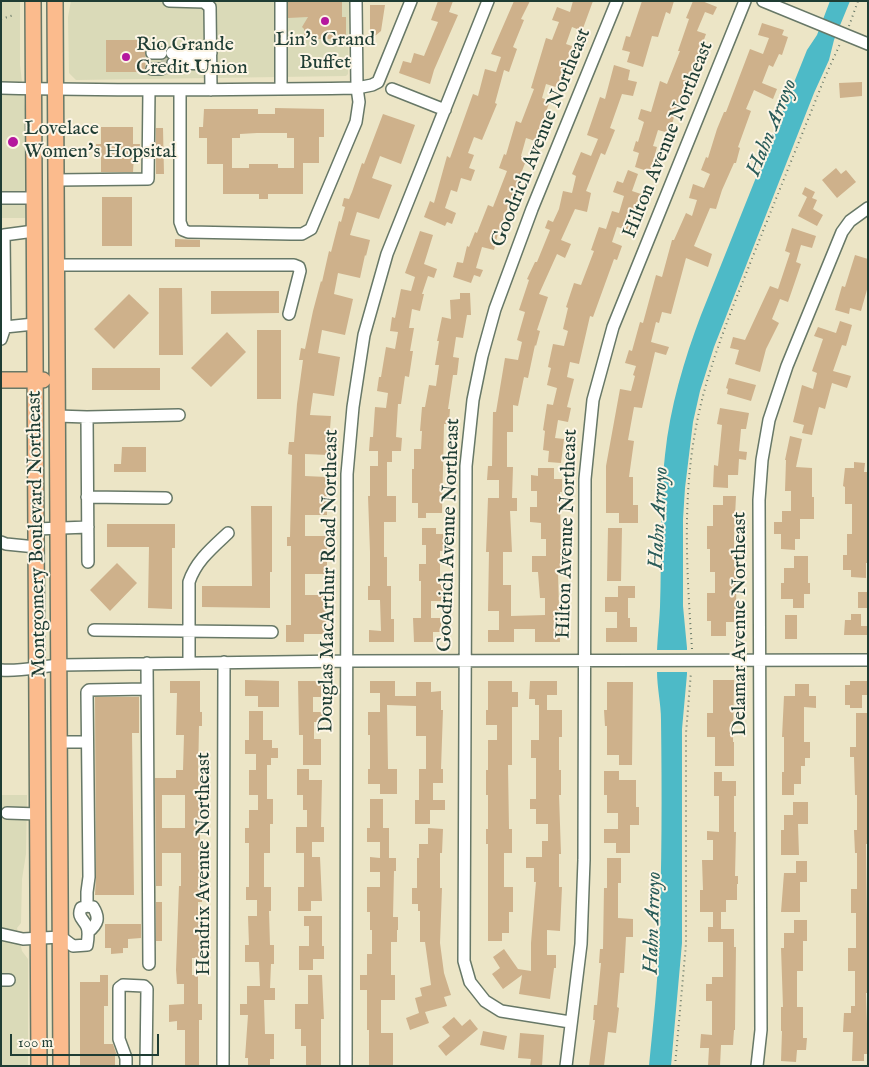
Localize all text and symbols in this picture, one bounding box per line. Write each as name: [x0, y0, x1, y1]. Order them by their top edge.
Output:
marker: Lin's Grand Buffet: [319, 15, 331, 27]
street label: Goodrich Avenue Northeast: [487, 25, 597, 251]
place label: Lin's Grand Buffet: [275, 29, 375, 76]
place label: Rio Grande Credit Union: [136, 34, 248, 81]
street label: Hilton Avenue Northeast: [619, 38, 719, 242]
marker: Rio Grande Credit Union: [120, 51, 132, 63]
water label: Hahn Arroyo: [742, 76, 804, 180]
place label: Lovelace Women's Hopsital: [24, 118, 177, 165]
marker: Lovelace Women's Hopsital: [6, 135, 20, 149]
street label: Montgomery Boulevard Northeast: [23, 390, 53, 678]
street label: Goodrich Avenue Northeast: [434, 418, 466, 652]
street label: Douglas MacArthur Road Northeast: [315, 429, 345, 733]
street label: Hilton Avenue Northeast: [552, 429, 584, 639]
water label: Hahn Arroyo: [645, 466, 675, 570]
street label: Delamar Avenue Northeast: [729, 512, 753, 736]
street label: Hendrix Avenue Northeast: [193, 752, 217, 976]
water label: Hahn Arroyo: [640, 871, 668, 975]
scale bar: [12, 1024, 161, 1056]
text: 100 m: [18, 1033, 53, 1052]

